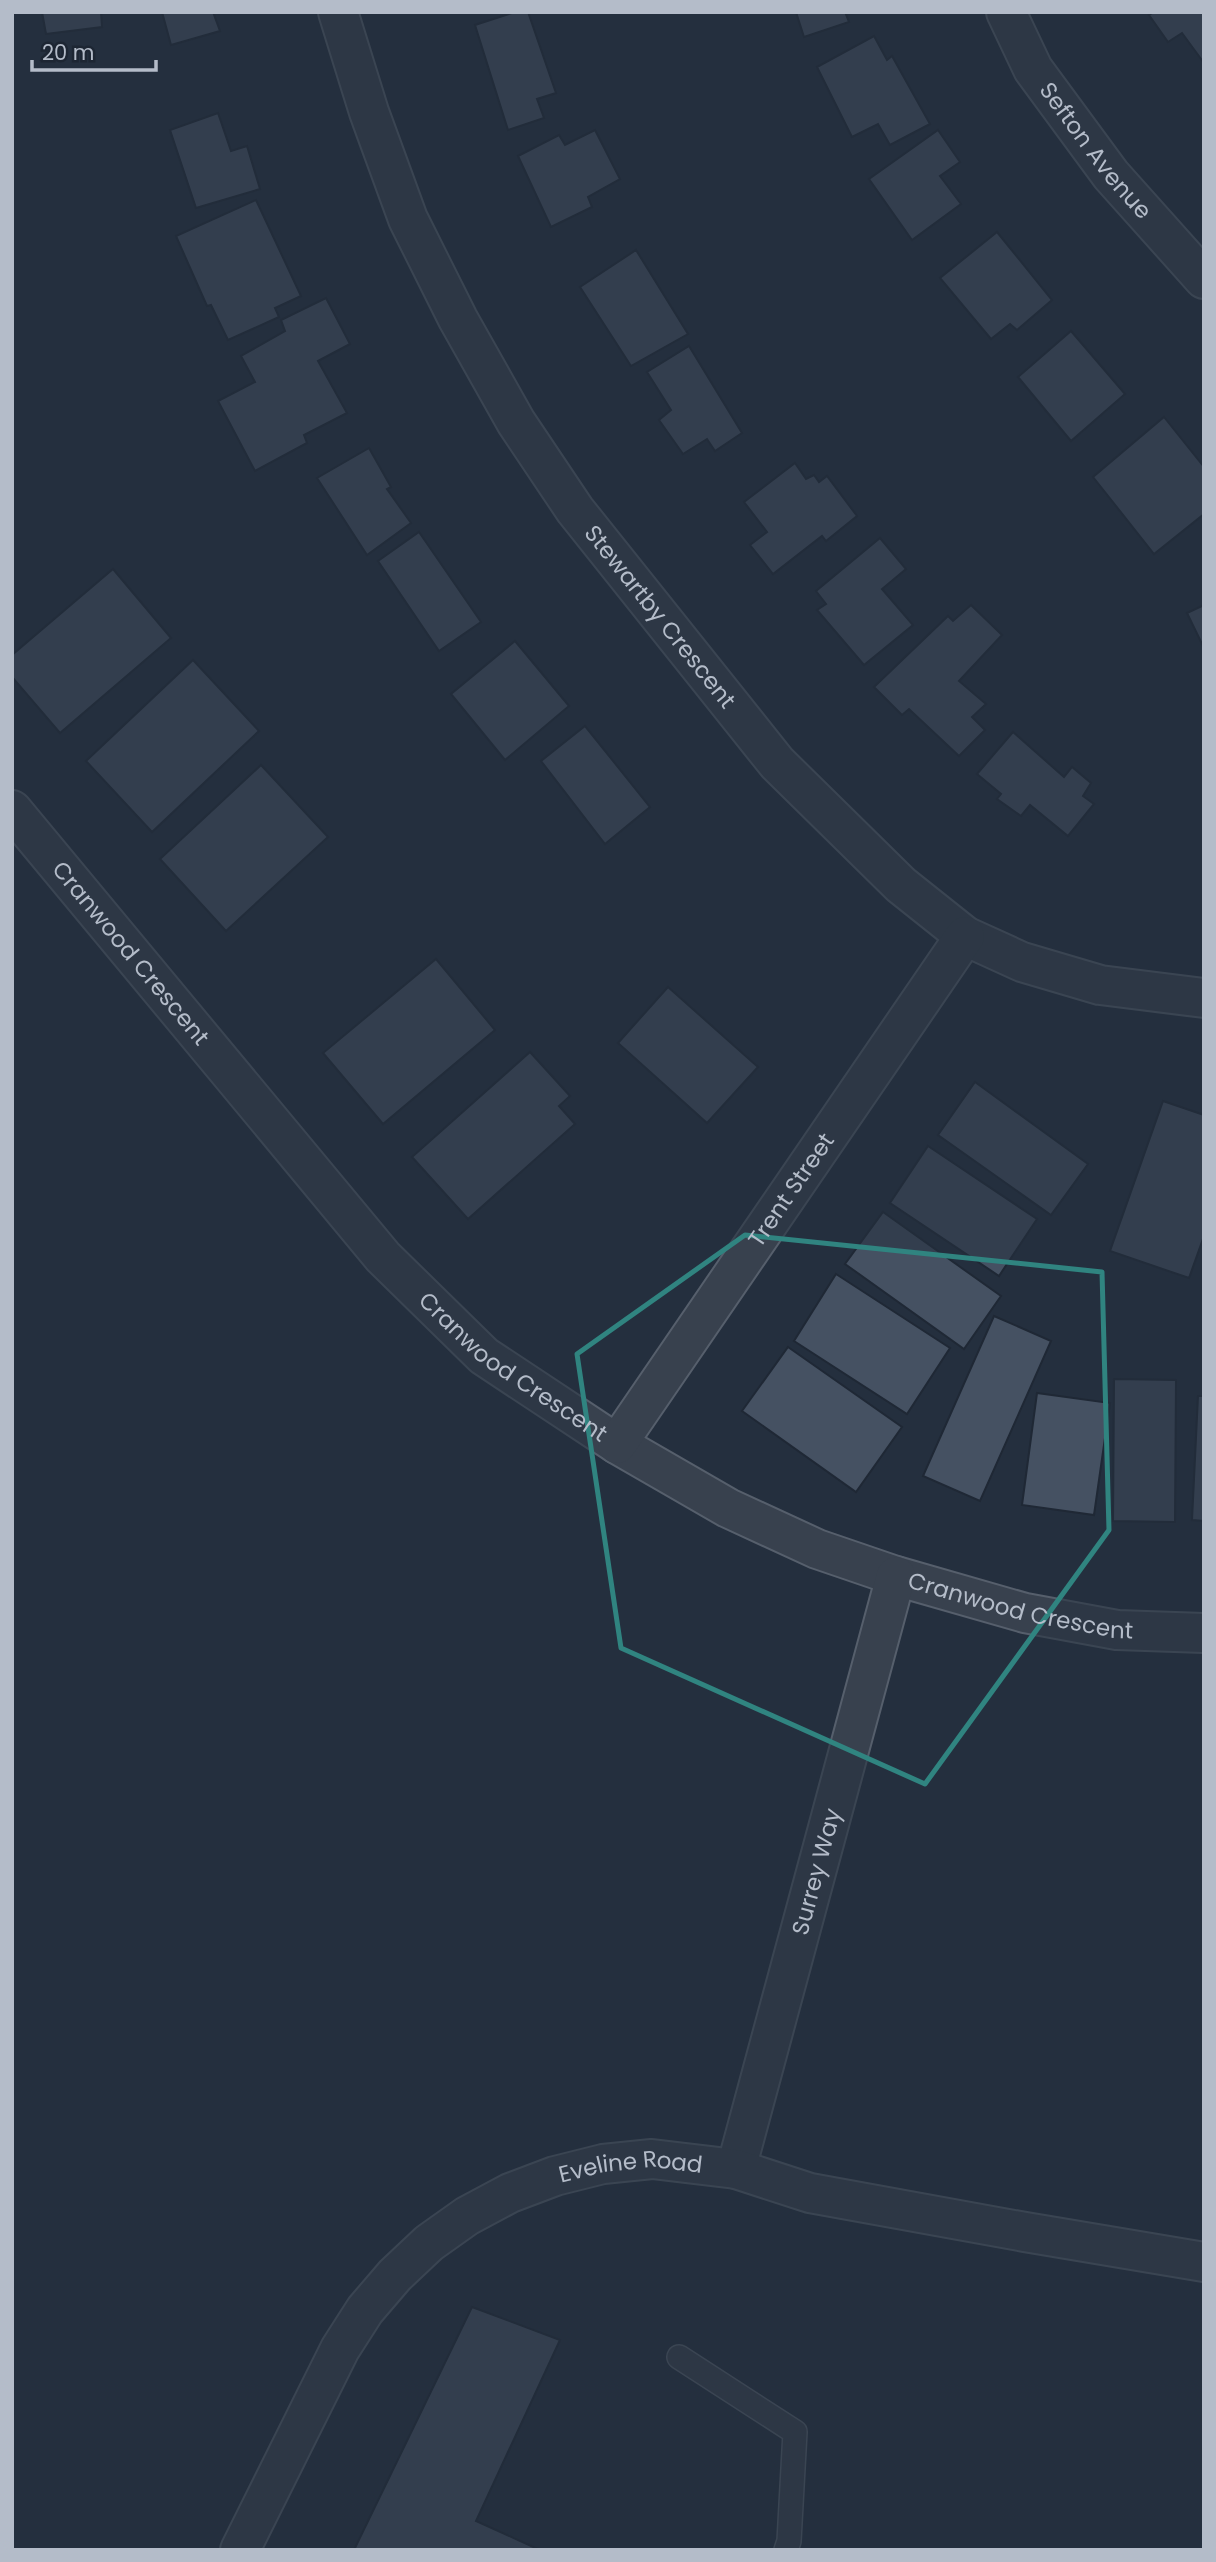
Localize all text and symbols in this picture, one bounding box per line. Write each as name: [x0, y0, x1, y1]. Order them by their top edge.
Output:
scale bar: [32, 28, 156, 72]
text: 20 m: [42, 38, 95, 67]
street label: Sefton Avenue: [1032, 76, 1159, 226]
street label: Stewartby Crescent: [577, 518, 743, 715]
street label: Cranwood Crescent: [45, 854, 217, 1052]
street label: Trent Street: [741, 1126, 842, 1253]
street label: Cranwood Crescent: [412, 1285, 614, 1449]
street label: Cranwood Crescent: [904, 1564, 1134, 1647]
street label: Surrey Way: [784, 1805, 849, 1938]
street label: Eveline Road: [555, 2143, 704, 2190]

